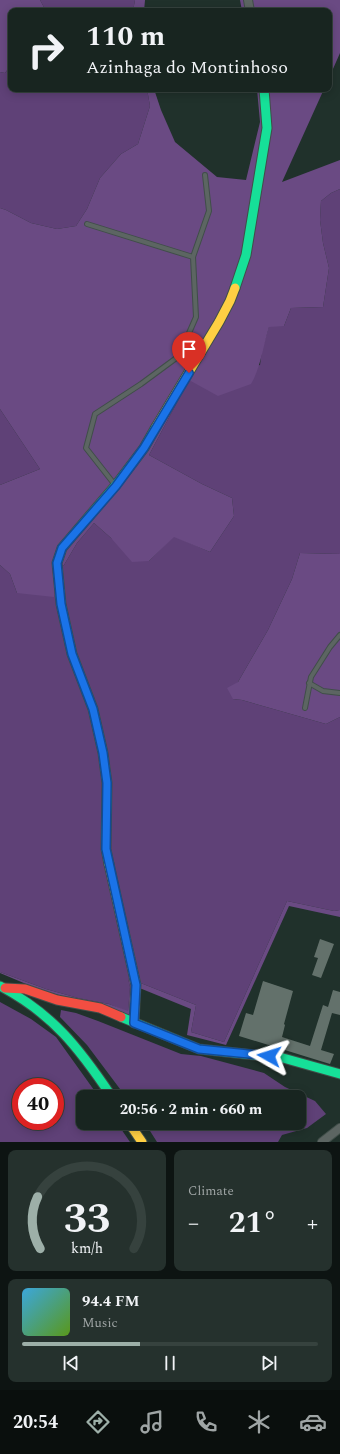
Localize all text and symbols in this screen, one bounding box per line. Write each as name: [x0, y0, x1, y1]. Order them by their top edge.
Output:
text: 110 m: [86, 15, 165, 58]
icon: right: [20, 24, 72, 76]
text: Azinhaga do Montinhoso: [86, 54, 288, 81]
pin: [172, 332, 206, 373]
icon: arrive: [178, 338, 200, 360]
position arrow: [248, 1035, 290, 1077]
speed limit sign: 40: [12, 1078, 64, 1130]
text: 20:56 · 2 min · 660 m: [120, 1098, 262, 1121]
text: Climate: [188, 1181, 234, 1201]
text: 33: [64, 1187, 110, 1250]
text: 21°: [229, 1200, 277, 1246]
text: −: [188, 1207, 199, 1240]
text: +: [307, 1207, 318, 1240]
text: km/h: [71, 1237, 103, 1259]
text: 94.4 FM: [82, 1290, 139, 1313]
text: Music: [82, 1313, 118, 1333]
icon: previous: [60, 1352, 82, 1374]
icon: pause: [159, 1352, 181, 1374]
icon: next: [258, 1352, 280, 1374]
icon: directions: [84, 1408, 112, 1436]
icon: music: [138, 1408, 166, 1436]
icon: phone: [192, 1408, 220, 1436]
icon: climate: [245, 1408, 273, 1436]
icon: car: [299, 1408, 327, 1436]
text: 20:54: [13, 1409, 58, 1436]

